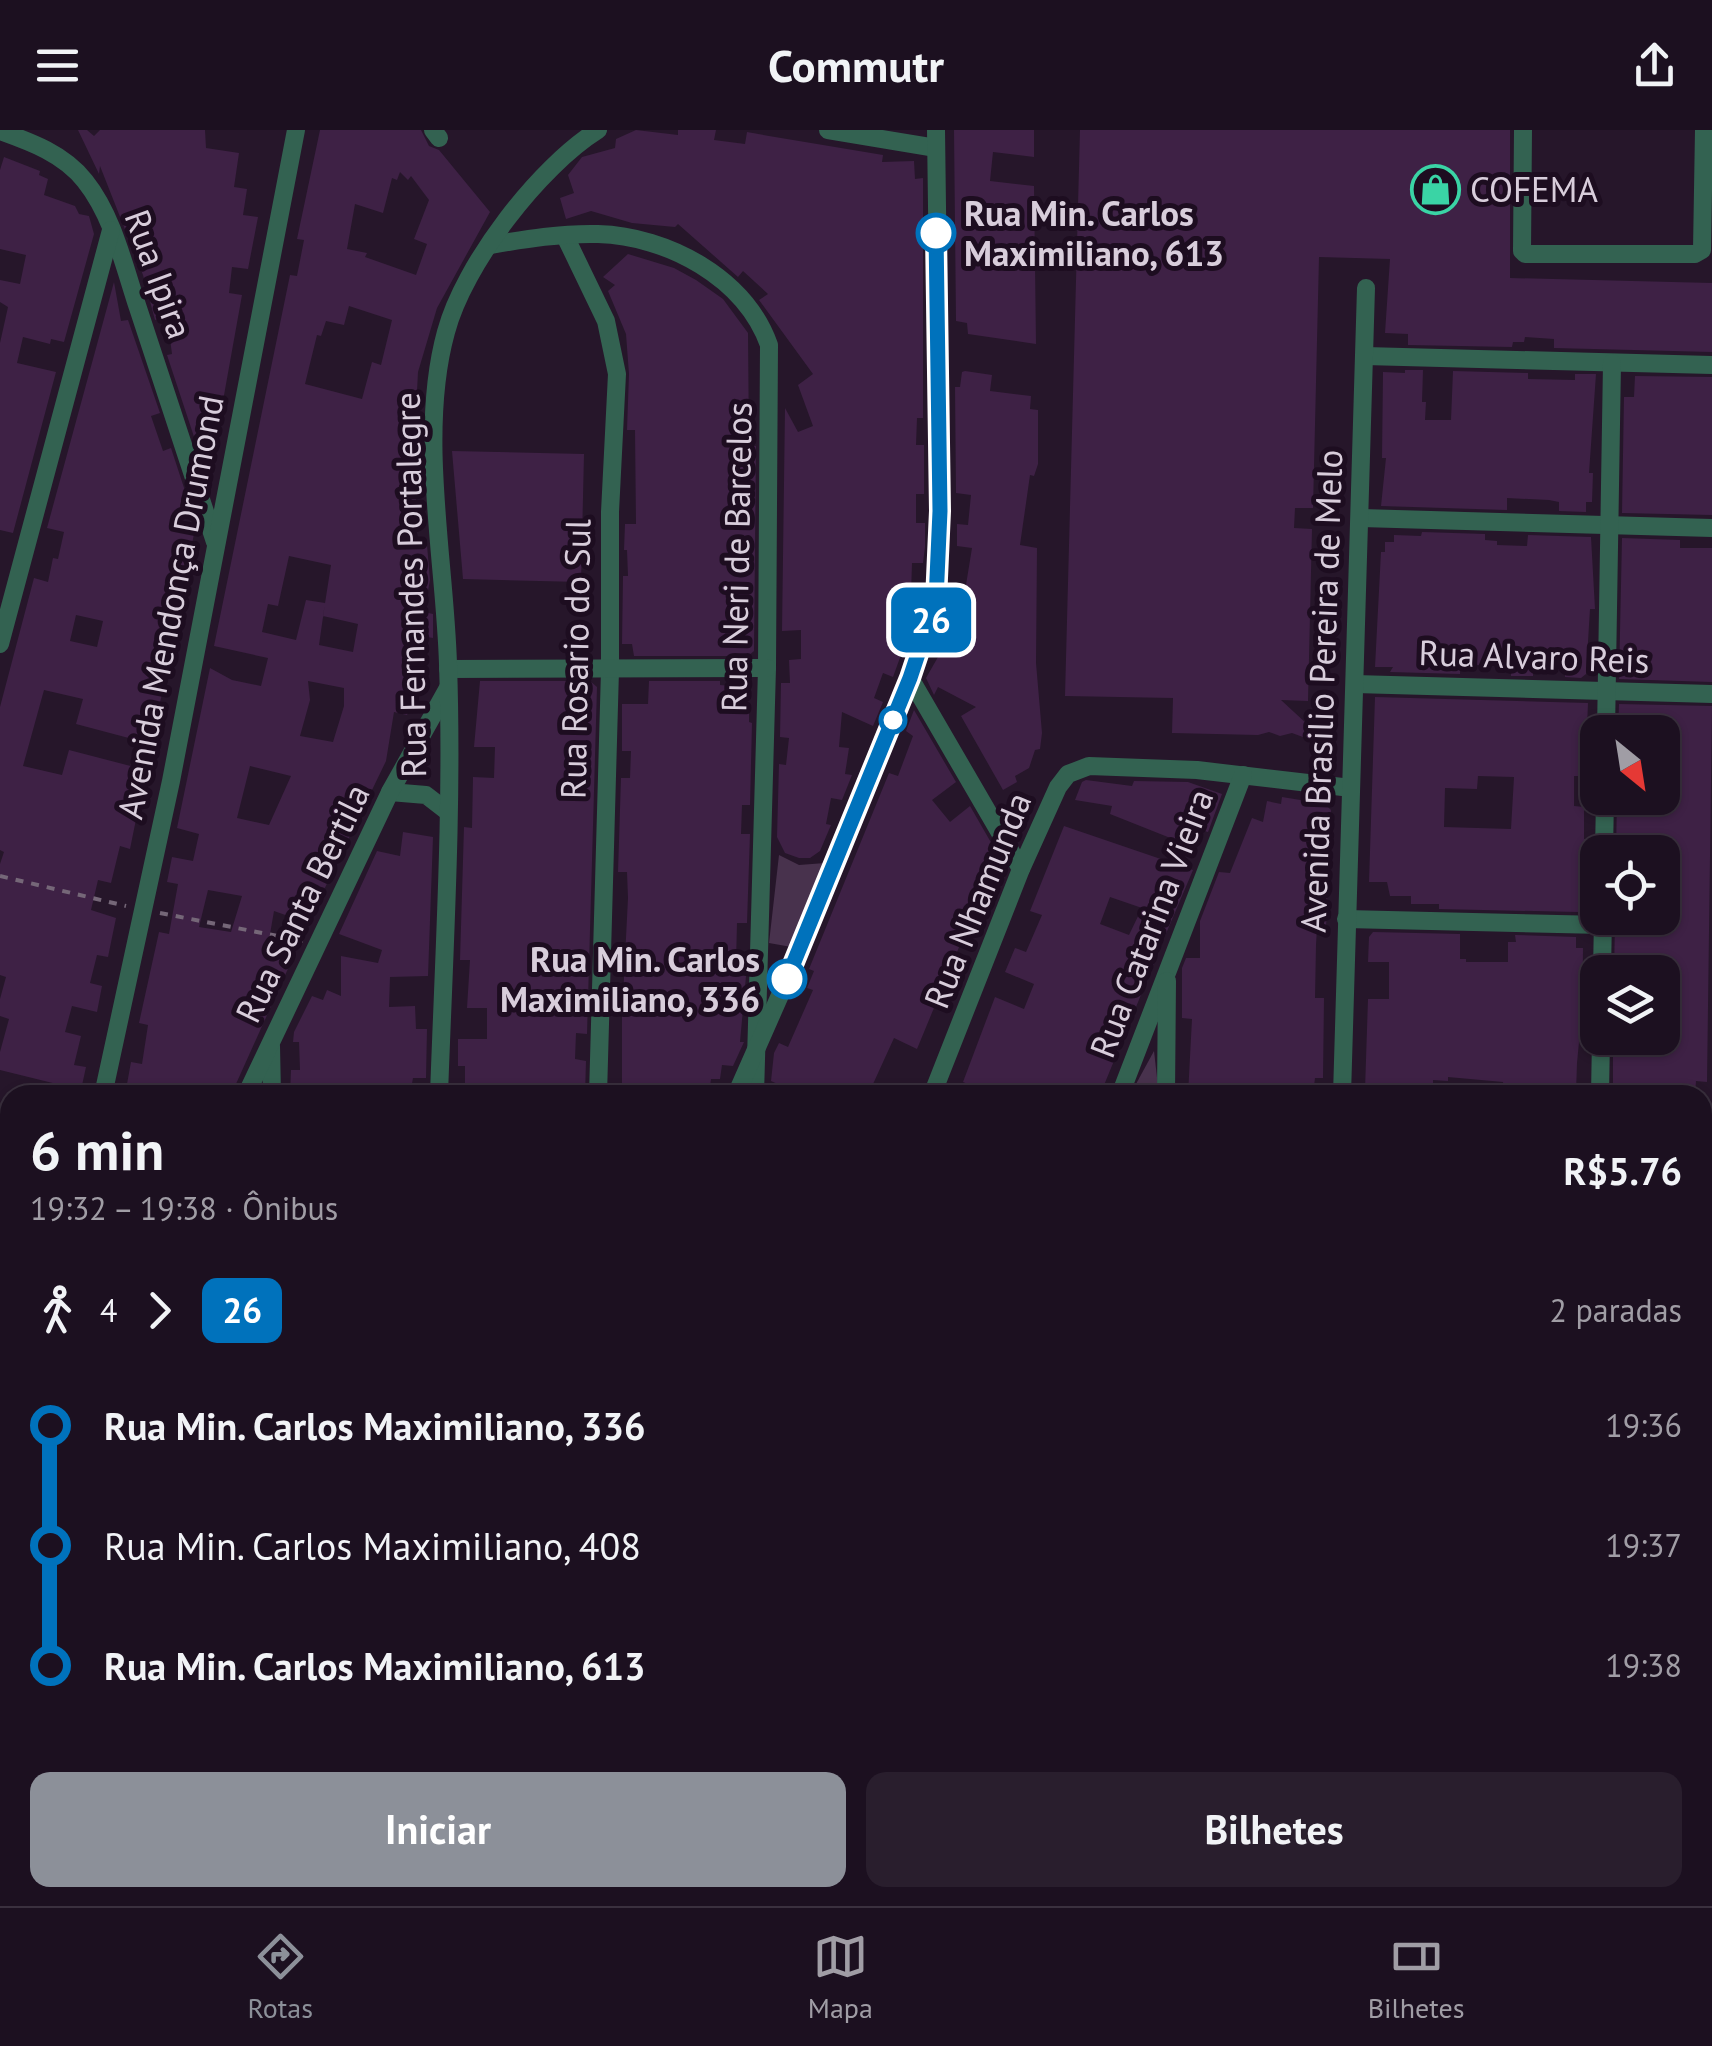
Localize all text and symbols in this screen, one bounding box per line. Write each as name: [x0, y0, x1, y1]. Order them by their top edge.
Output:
text: Commutr: [768, 36, 944, 94]
icon: menu: [30, 38, 85, 93]
icon: share: [1627, 38, 1682, 93]
shop icon: COFEMA: [1409, 163, 1461, 215]
place label: COFEMA: [1470, 166, 1599, 212]
place label: Rua Min. Carlos Maximiliano, 613: [964, 190, 1224, 276]
street label: Rua Ipira: [115, 203, 203, 345]
marker: Rua Min. Carlos Maximiliano, 613: [917, 214, 955, 252]
street label: Avenida Mendonça Drumond: [106, 391, 234, 823]
street label: Rua Fernandes Portalegre: [384, 392, 436, 778]
street label: Rua Neri de Barcelos: [710, 402, 762, 712]
street label: Avenida Brasilio Pereira de Melo: [1290, 449, 1352, 933]
street label: Rua Rosario do Sul: [550, 519, 600, 799]
line badge: 26: [886, 588, 976, 652]
text: 26: [911, 597, 951, 643]
street label: Rua Alvaro Reis: [1418, 629, 1650, 683]
unlabelled marker: [880, 707, 906, 733]
north arrow: [1580, 715, 1680, 815]
map controls: [1580, 715, 1680, 1055]
street label: Rua Santa Bertila: [224, 776, 380, 1030]
street label: Rua Catarina Vieira: [1079, 782, 1223, 1064]
street label: Rua Nhamunda: [913, 785, 1041, 1015]
button: locate: [1580, 835, 1680, 935]
place label: Rua Min. Carlos Maximiliano, 336: [500, 936, 760, 1022]
button: layers: [1580, 955, 1680, 1055]
marker: Rua Min. Carlos Maximiliano, 336: [768, 960, 806, 998]
text: 6 min: [30, 1114, 164, 1185]
text: R$5.76: [1564, 1146, 1682, 1195]
text: 19:32 – 19:38 · Ônibus: [30, 1187, 338, 1229]
icon: walk: [30, 1283, 85, 1338]
icon: forward: [132, 1283, 187, 1338]
text: 26: [222, 1287, 262, 1333]
text: 4: [100, 1289, 117, 1331]
text: 2 paradas: [1550, 1289, 1682, 1331]
text: Rua Min. Carlos Maximiliano, 336: [104, 1401, 646, 1450]
text: 19:36: [1605, 1404, 1682, 1446]
text: Rua Min. Carlos Maximiliano, 408: [104, 1521, 641, 1570]
text: 19:37: [1605, 1524, 1682, 1566]
text: Rua Min. Carlos Maximiliano, 613: [104, 1641, 646, 1690]
text: 19:38: [1605, 1644, 1682, 1686]
button: Iniciar: [30, 1772, 846, 1887]
button: Bilhetes: [866, 1772, 1682, 1887]
tab: Rotas: [247, 1929, 313, 2026]
tab: Mapa: [808, 1929, 873, 2026]
tab: Bilhetes: [1368, 1929, 1465, 2026]

